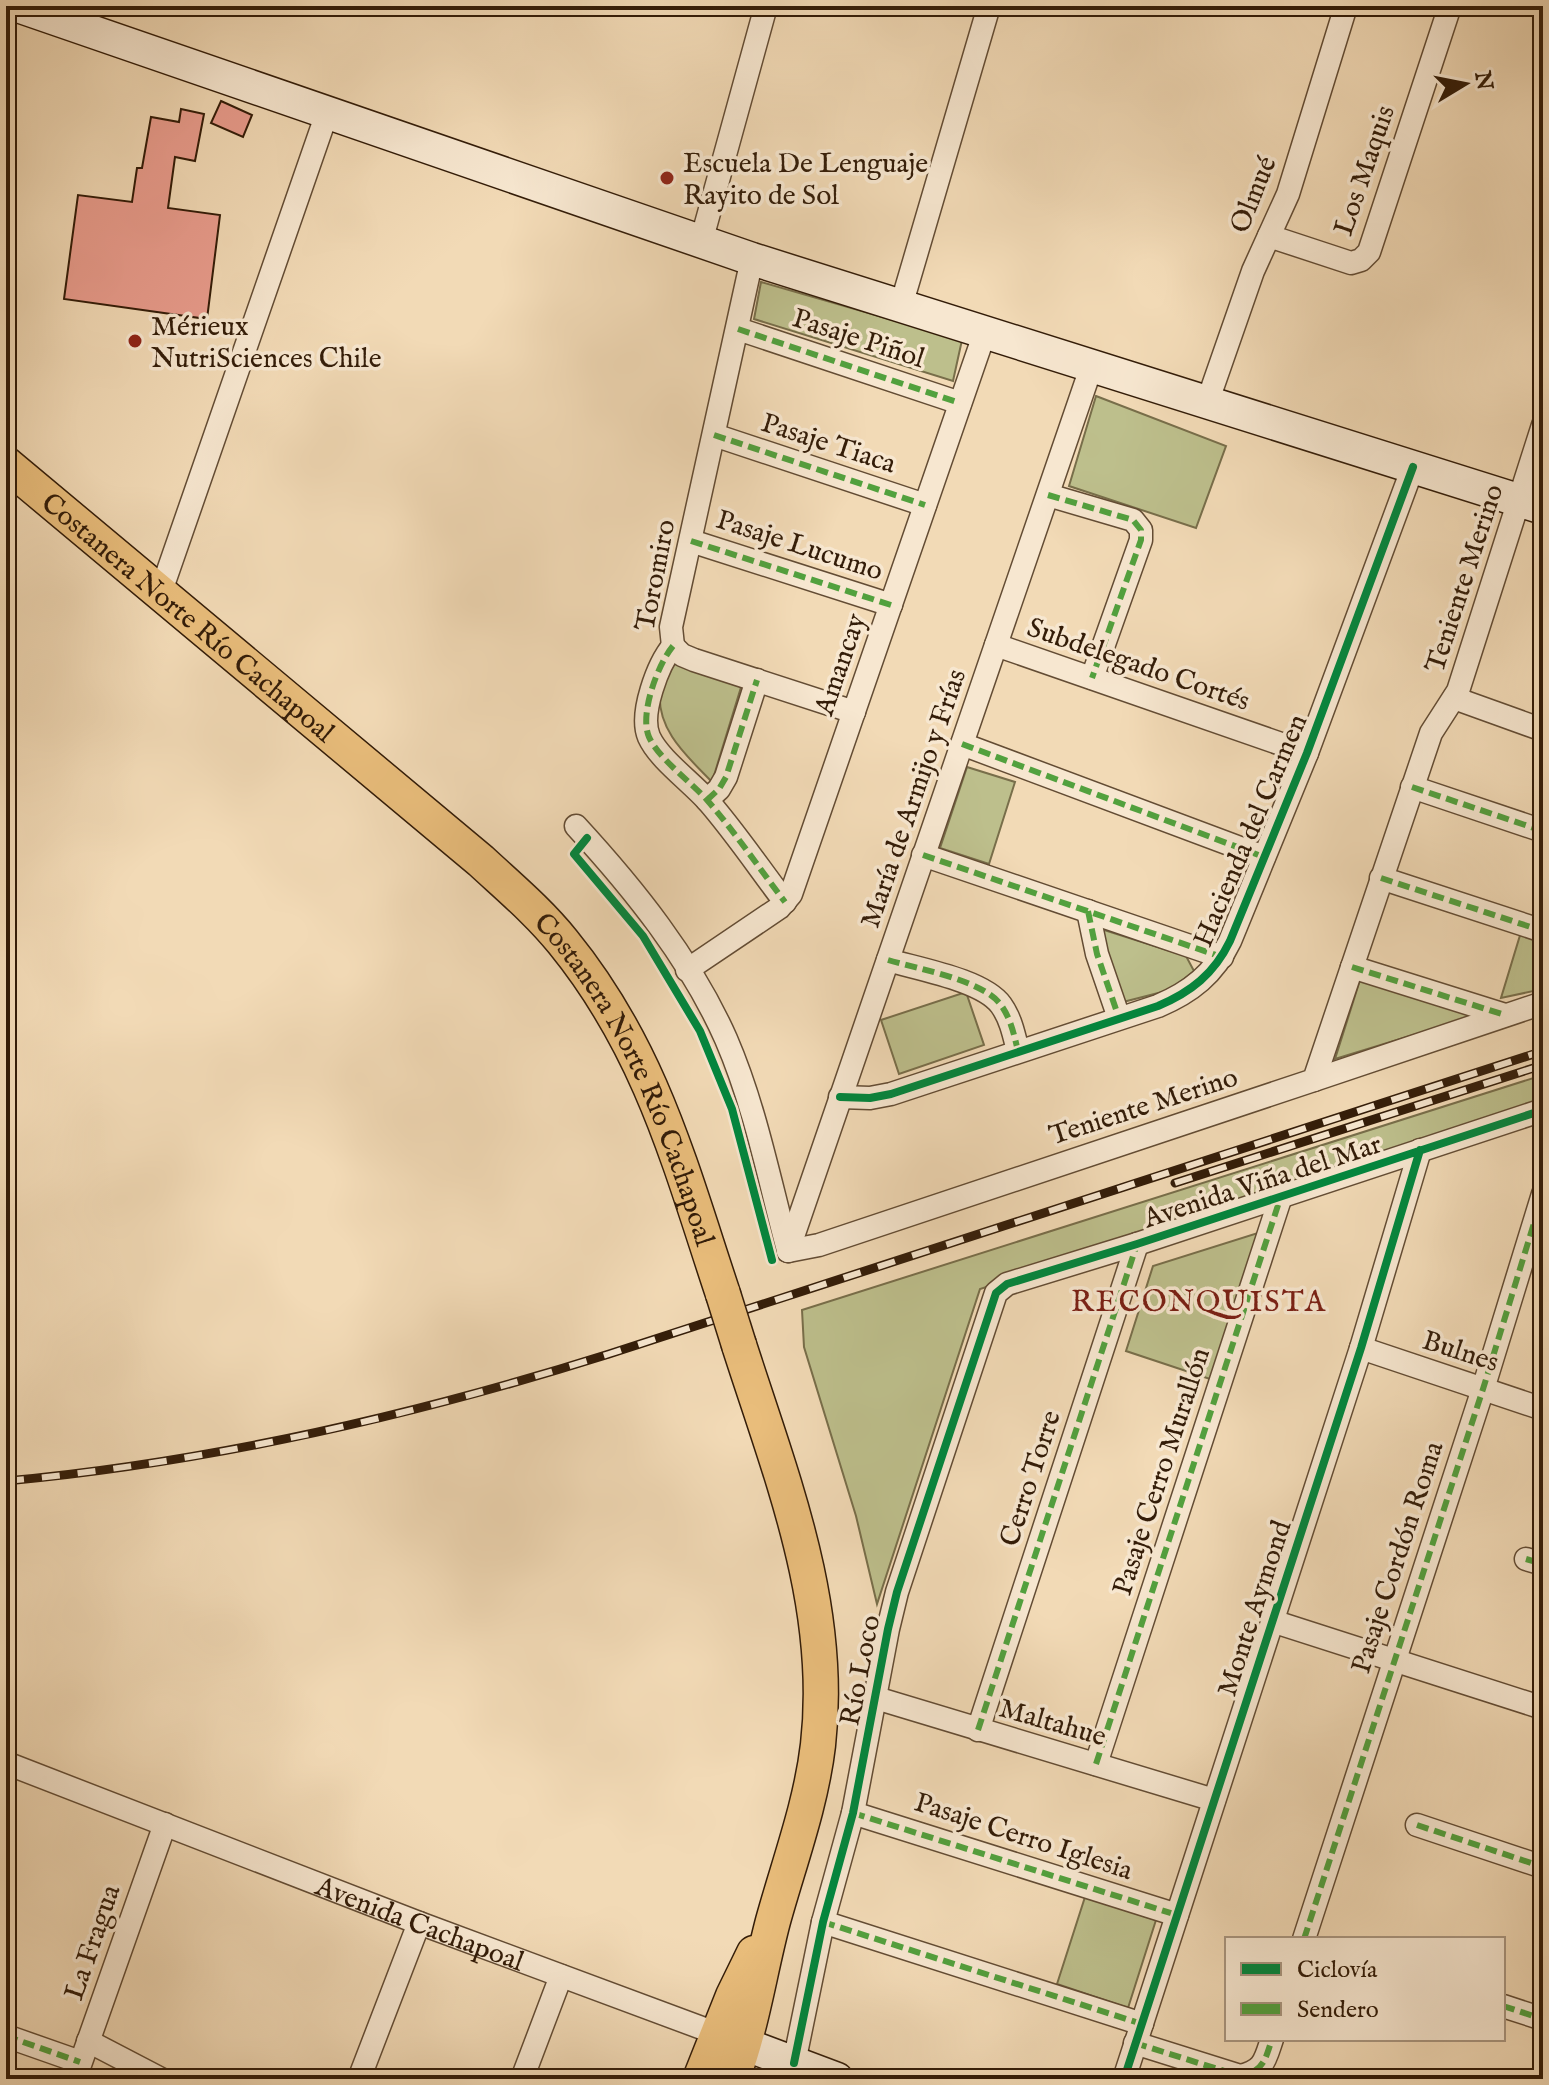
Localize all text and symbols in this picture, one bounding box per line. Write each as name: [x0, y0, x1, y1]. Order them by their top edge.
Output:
north arrow: [1425, 44, 1505, 124]
text: N: [1467, 68, 1498, 93]
street label: Los Maquis: [1327, 101, 1404, 241]
place label: Escuela De Lenguaje Rayito de Sol: [683, 147, 928, 214]
street label: Olmué: [1223, 151, 1286, 238]
marker: Escuela De Lenguaje Rayito de Sol: [658, 169, 676, 187]
street label: Pasaje Piñol: [788, 302, 929, 377]
place label: Mérieux NutriSciences Chile: [151, 310, 382, 377]
marker: Mérieux NutriSciences Chile: [126, 332, 144, 350]
street label: Pasaje Tiaca: [756, 406, 901, 483]
street label: Teniente Merino: [1418, 480, 1512, 677]
street label: Costanera Norte Río Cachapoal: [33, 486, 341, 751]
street label: Pasaje Lucumo: [711, 503, 887, 590]
street label: Toromiro: [629, 517, 684, 634]
street label: Amancay: [807, 609, 875, 721]
street label: Subdelegado Cortés: [1022, 611, 1254, 720]
street label: María de Armijo y Frías: [854, 665, 975, 933]
street label: Hacienda del Carmen: [1186, 709, 1316, 953]
street label: Costanera Norte Río Cachapoal: [526, 906, 721, 1251]
street label: Teniente Merino: [1045, 1060, 1242, 1154]
street label: Avenida Viña del Mar: [1138, 1127, 1386, 1238]
district label: RECONQUISTA: [1071, 1284, 1327, 1322]
street label: Bulnes: [1418, 1324, 1503, 1381]
street label: Pasaje Cerro Murallón: [1106, 1343, 1219, 1600]
street label: Cerro Torre: [993, 1406, 1070, 1551]
street label: Pasaje Cordón Roma: [1344, 1436, 1453, 1678]
street label: Monte Aymond: [1210, 1516, 1300, 1701]
street label: Río Loco: [834, 1612, 889, 1729]
street label: Maltahue: [995, 1691, 1110, 1755]
street label: Pasaje Cerro Iglesia: [910, 1786, 1138, 1889]
street label: Avenida Cachapoal: [309, 1869, 529, 1981]
street label: La Fragua: [57, 1880, 130, 2005]
legend: [1225, 1937, 1505, 2041]
text: Ciclovía: [1297, 1955, 1378, 1986]
text: Sendero: [1297, 1995, 1379, 2026]

